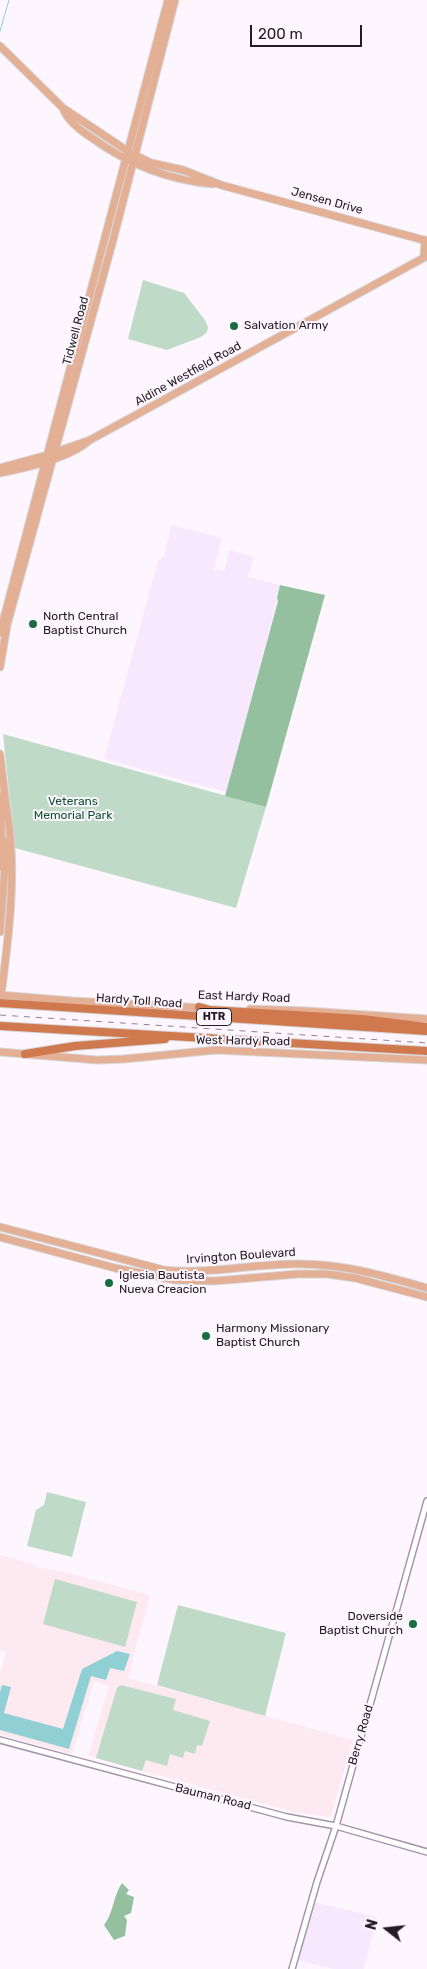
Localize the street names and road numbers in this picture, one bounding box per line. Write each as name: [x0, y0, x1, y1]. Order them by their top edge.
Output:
street label: Jensen Drive: [290, 185, 364, 217]
street label: Tidwell Road: [60, 295, 92, 367]
street label: Aldine Westfield Road: [132, 339, 244, 409]
street label: East Hardy Road: [198, 988, 290, 1006]
street label: Hardy Toll Road: [95, 991, 183, 1011]
road number: HTR: [196, 1009, 232, 1026]
street label: West Hardy Road: [196, 1033, 290, 1049]
street label: Irvington Boulevard: [186, 1245, 296, 1267]
street label: Berry Road: [346, 1703, 376, 1767]
street label: Bauman Road: [174, 1781, 252, 1813]

